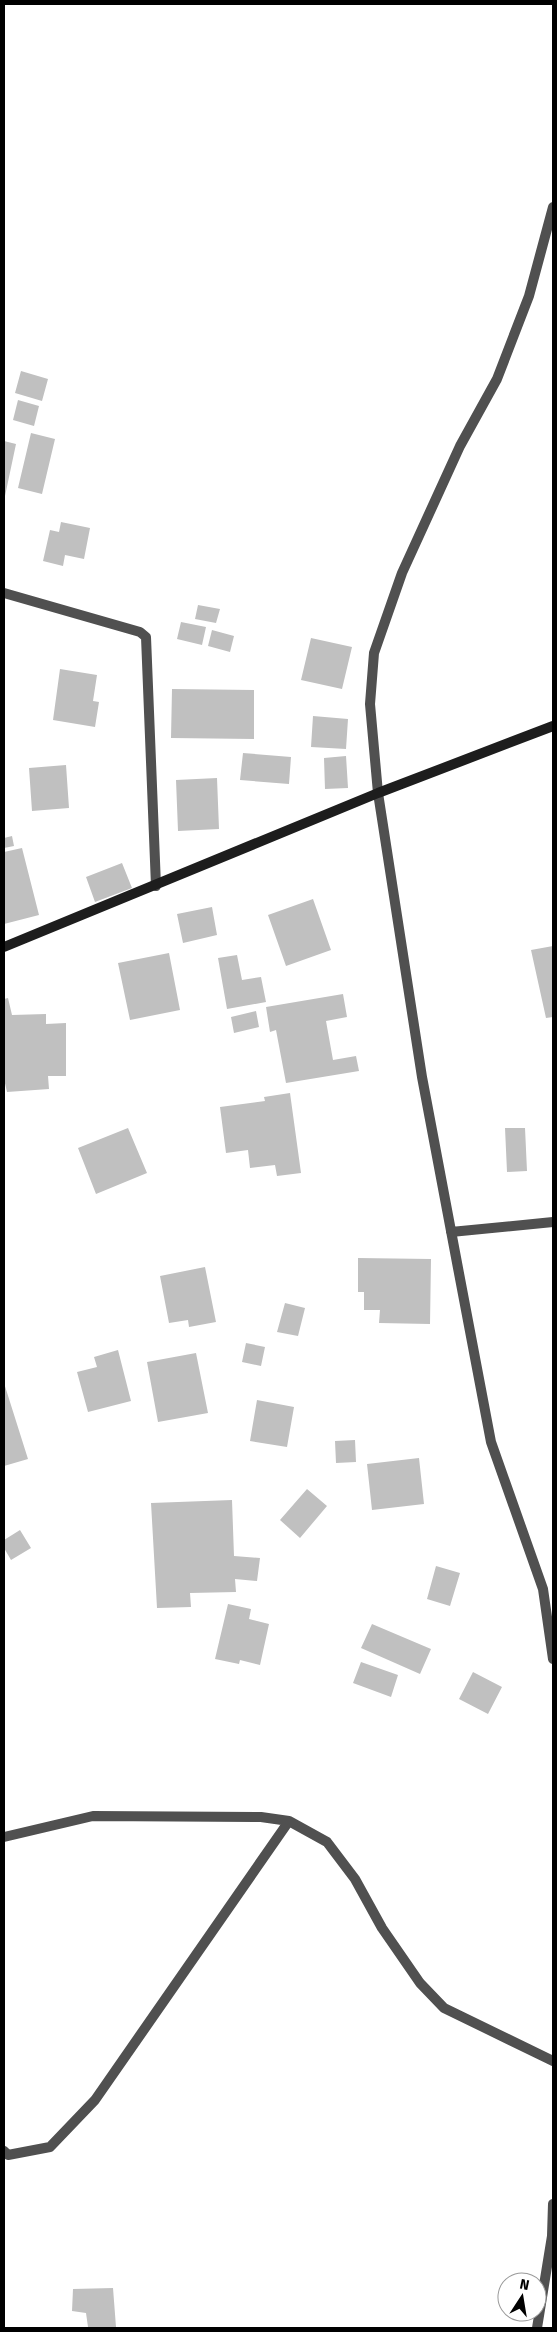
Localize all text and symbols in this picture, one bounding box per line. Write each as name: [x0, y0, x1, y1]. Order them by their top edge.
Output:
north arrow: [497, 2272, 547, 2322]
text: N: [518, 2275, 531, 2294]

